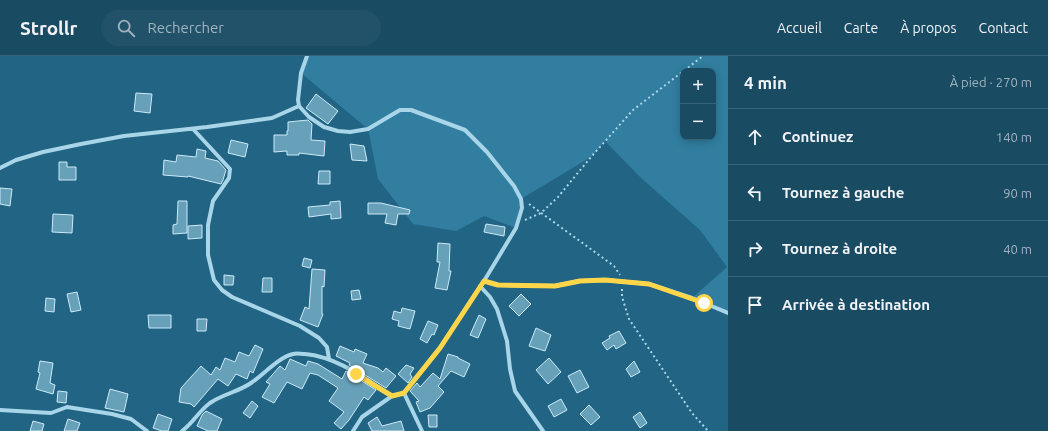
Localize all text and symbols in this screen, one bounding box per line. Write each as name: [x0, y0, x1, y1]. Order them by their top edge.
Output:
search box: [101, 10, 381, 46]
text: Strollr: [20, 17, 77, 39]
icon: search: [115, 17, 137, 39]
text: Rechercher: [147, 19, 224, 36]
text: Accueil: [777, 20, 822, 36]
text: Carte: [844, 20, 878, 36]
text: À propos: [900, 20, 957, 36]
text: Contact: [979, 20, 1028, 36]
map controls: [680, 68, 716, 140]
button: +: [680, 68, 716, 104]
text: 4 min: [744, 73, 787, 92]
text: À pied · 270 m: [950, 75, 1032, 89]
button: −: [680, 104, 716, 140]
icon: ahead: [744, 126, 766, 148]
text: Continuez: [782, 128, 853, 145]
text: 140 m: [996, 130, 1032, 144]
icon: left: [744, 182, 766, 204]
text: Tournez à gauche: [782, 184, 905, 201]
text: 90 m: [1003, 186, 1032, 200]
icon: right: [744, 238, 766, 260]
text: Tournez à droite: [782, 240, 897, 257]
text: 40 m: [1003, 242, 1032, 256]
route start: [695, 294, 713, 312]
icon: arrive: [744, 294, 766, 316]
text: Arrivée à destination: [782, 296, 930, 313]
route end: [347, 365, 365, 383]

